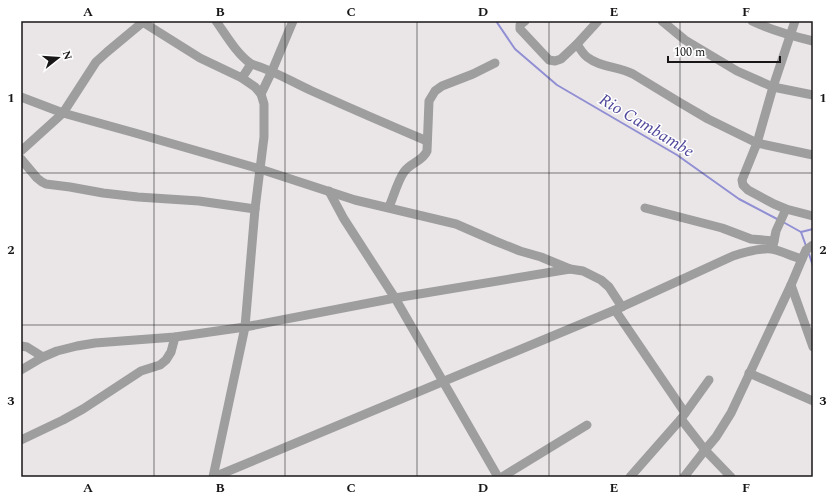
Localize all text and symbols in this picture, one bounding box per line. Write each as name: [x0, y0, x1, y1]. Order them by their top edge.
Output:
text: A: [83, 2, 93, 22]
text: B: [215, 2, 225, 22]
text: C: [346, 2, 356, 22]
text: D: [478, 2, 488, 22]
text: E: [610, 2, 619, 22]
text: F: [742, 2, 750, 22]
north arrow: [38, 38, 78, 78]
scale bar: [668, 38, 780, 64]
text: 100 m: [674, 43, 705, 62]
text: N: [58, 48, 77, 62]
water label: Rio Cambambe: [594, 87, 699, 165]
text: 1: [7, 88, 15, 108]
text: 1: [819, 88, 827, 108]
text: 2: [7, 240, 15, 260]
text: 2: [819, 240, 827, 260]
text: 3: [7, 391, 15, 411]
text: 3: [819, 391, 827, 411]
text: A: [83, 478, 93, 498]
text: B: [215, 478, 225, 498]
text: C: [346, 478, 356, 498]
text: D: [478, 478, 488, 498]
text: E: [610, 478, 619, 498]
text: F: [742, 478, 750, 498]

